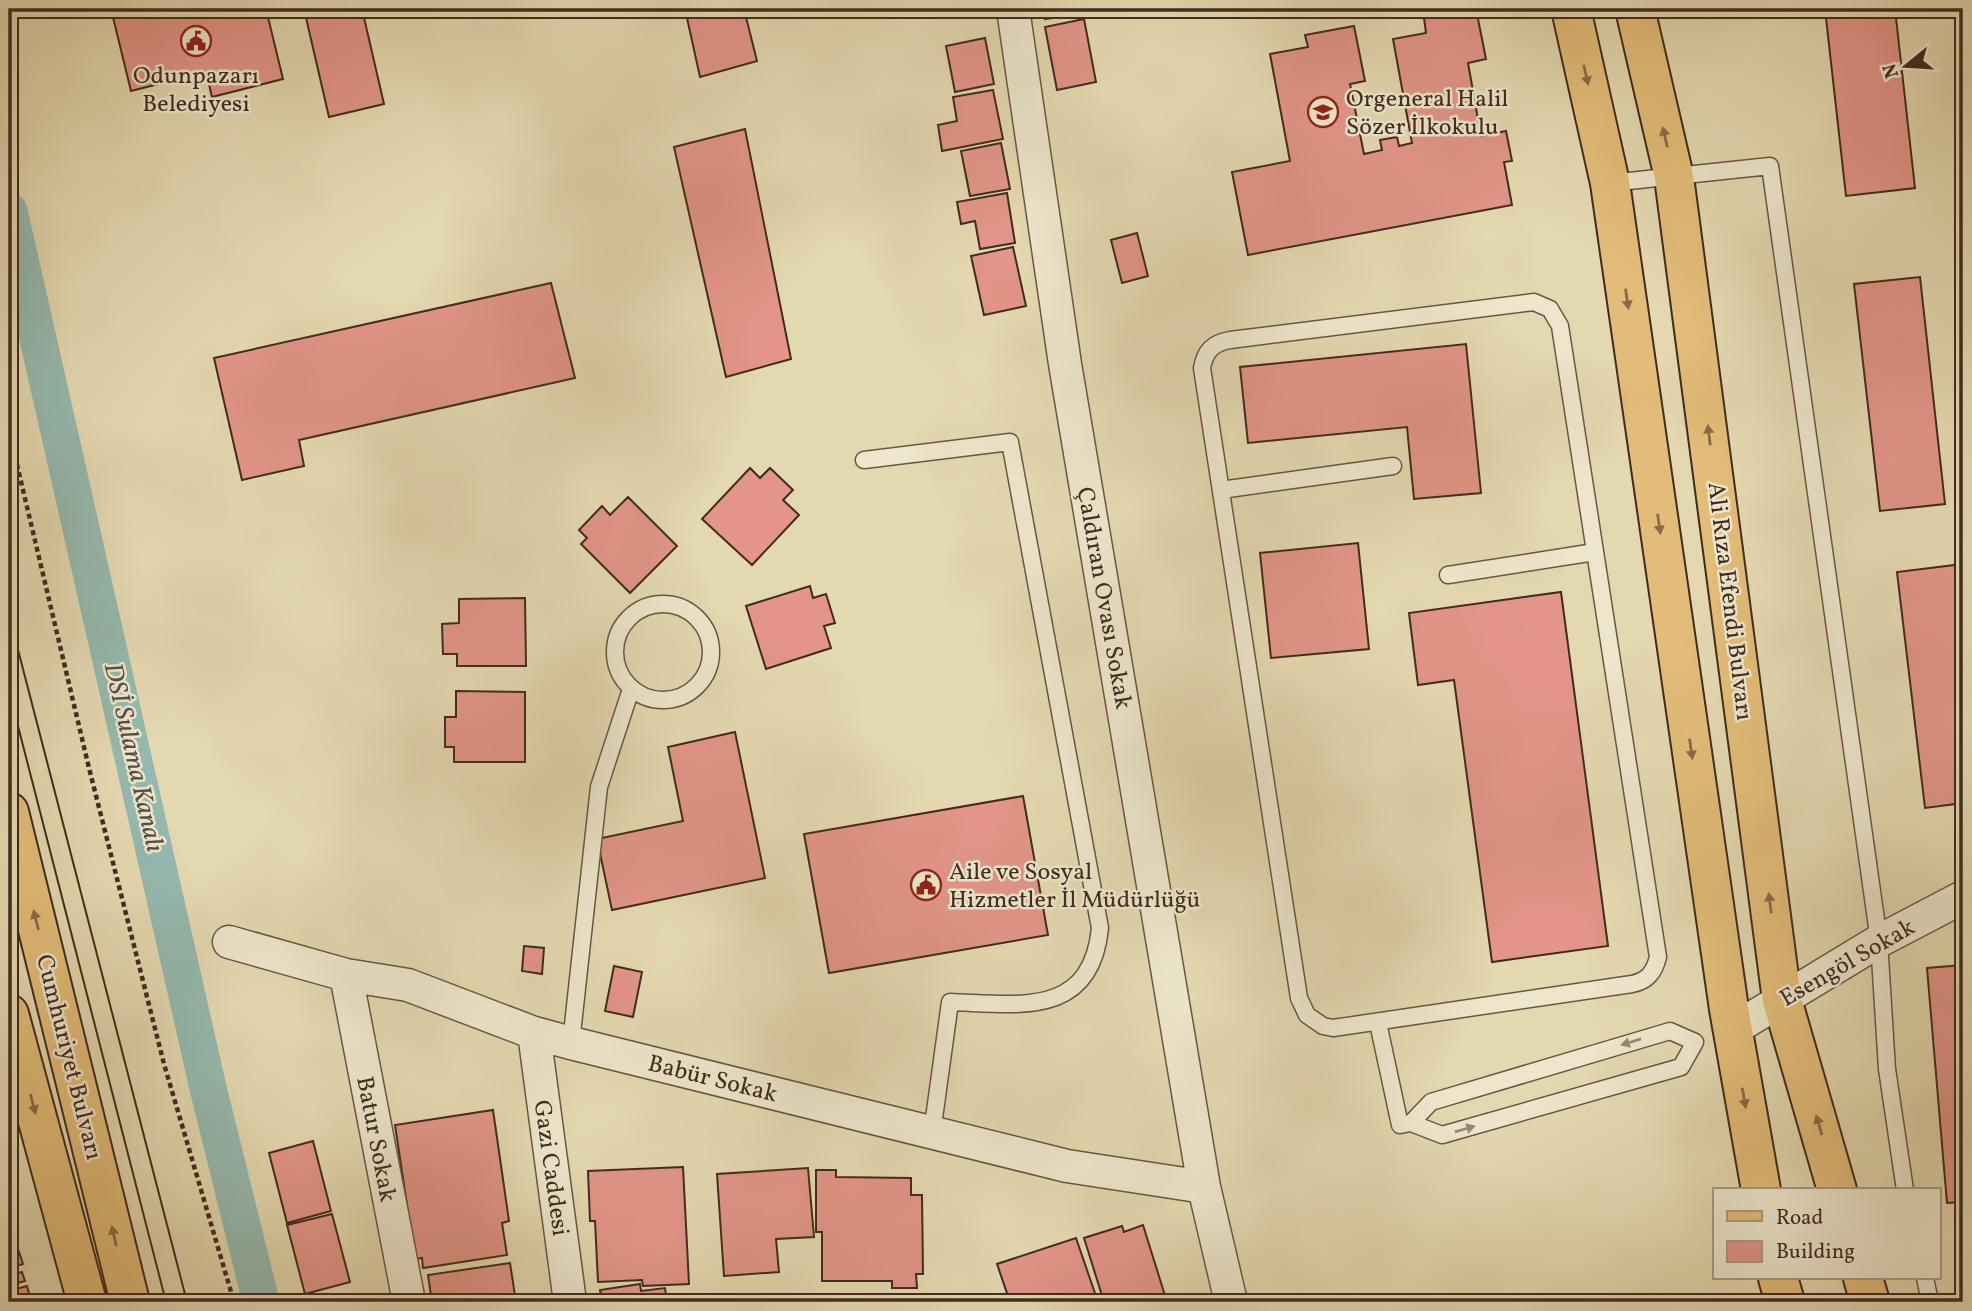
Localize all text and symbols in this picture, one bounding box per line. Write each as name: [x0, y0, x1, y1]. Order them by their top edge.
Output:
public building icon: Odunpazarı Belediyesi: [179, 24, 213, 58]
north arrow: [1870, 32, 1940, 102]
place label: Odunpazarı Belediyesi: [133, 60, 259, 122]
text: N: [1877, 60, 1906, 81]
one-way arrow: [1581, 64, 1592, 86]
place label: Orgeneral Halil Sözer İlkokulu: [1346, 83, 1509, 145]
school or university icon: Orgeneral Halil Sözer İlkokulu: [1306, 95, 1340, 129]
one-way arrow: [1659, 126, 1670, 148]
one-way arrow: [1622, 288, 1633, 310]
one-way arrow: [1703, 423, 1714, 445]
street label: Ali Rıza Efendi Bulvarı: [1698, 480, 1761, 722]
street label: Çaldıran Ovası Sokak: [1067, 485, 1139, 712]
one-way arrow: [1654, 513, 1665, 535]
water label: DSİ Sulama Kanalı: [94, 659, 172, 856]
one-way arrow: [1686, 738, 1697, 760]
place label: Aile ve Sosyal Hizmetler İl Müdürlüğü: [949, 856, 1200, 918]
public building icon: Aile ve Sosyal Hizmetler İl Müdürlüğü: [909, 868, 943, 902]
one-way arrow: [1764, 892, 1775, 914]
one-way arrow: [30, 909, 41, 931]
street label: Esengöl Sokak: [1774, 911, 1922, 1016]
street label: Cumhuriyet Bulvarı: [26, 951, 110, 1164]
one-way arrow: [1620, 1038, 1641, 1048]
street label: Babür Sokak: [644, 1047, 781, 1112]
street label: Batur Sokak: [346, 1074, 404, 1205]
one-way arrow: [1739, 1087, 1750, 1109]
one-way arrow: [28, 1093, 39, 1115]
street label: Gazi Caddesi: [524, 1098, 576, 1239]
one-way arrow: [1813, 1114, 1823, 1135]
one-way arrow: [1455, 1123, 1476, 1133]
legend: [1713, 1188, 1940, 1280]
text: Road: [1776, 1204, 1823, 1233]
one-way arrow: [108, 1225, 119, 1247]
text: Building: [1776, 1238, 1855, 1267]

